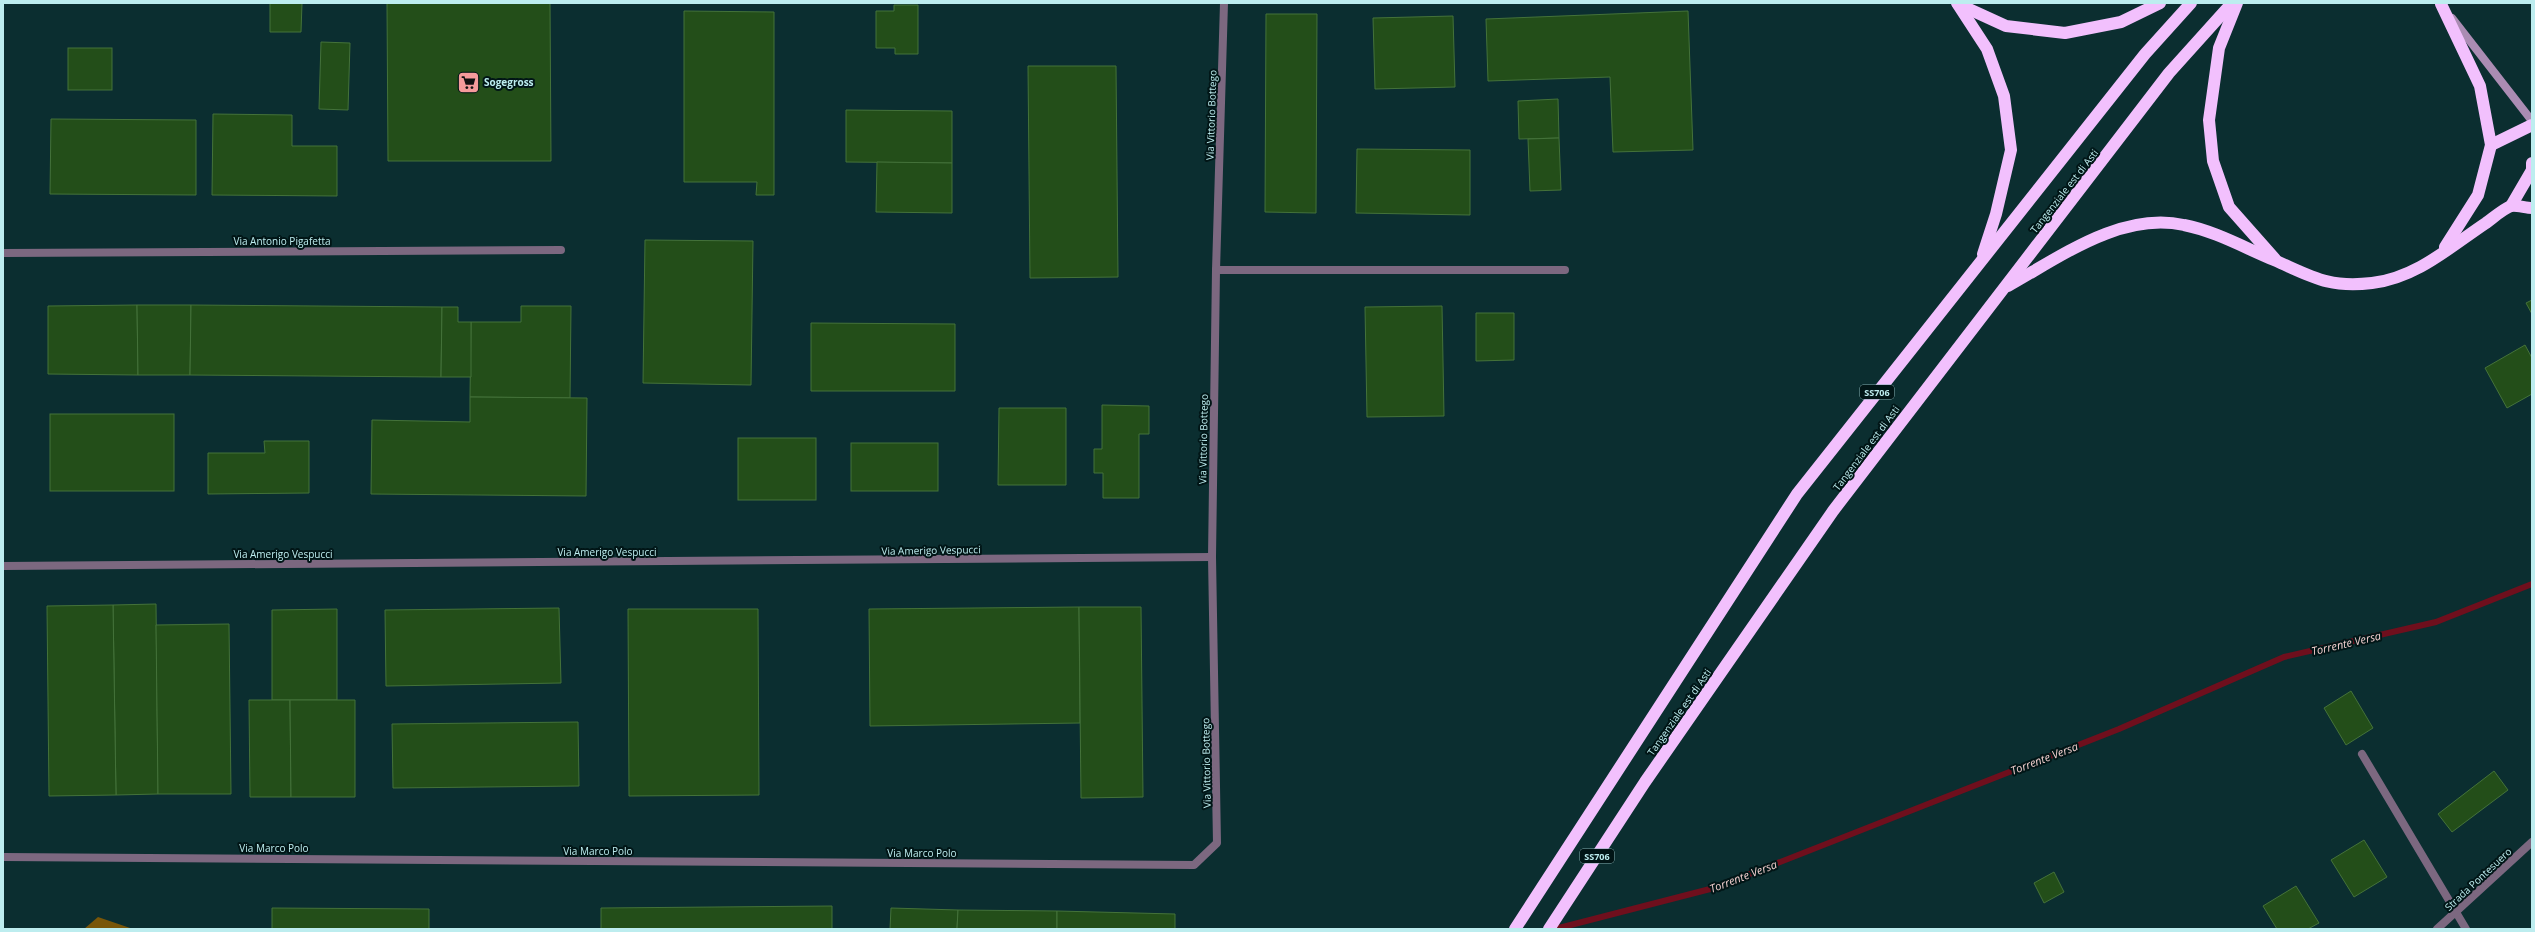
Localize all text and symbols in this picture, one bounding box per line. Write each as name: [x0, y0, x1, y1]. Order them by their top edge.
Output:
supermarket icon: Sogegross: [456, 69, 482, 95]
street label: Via Vittorio Bottego: [1202, 70, 1220, 160]
place label: Sogegross: [484, 75, 534, 89]
street label: Tangenziale est di Asti: [2027, 146, 2101, 236]
street label: Via Antonio Pigafetta: [233, 234, 331, 248]
road number: SS706: [1860, 385, 1894, 399]
street label: Via Vittorio Bottego: [1195, 394, 1211, 484]
street label: Tangenziale est di Asti: [1829, 403, 1903, 493]
street label: Via Amerigo Vespucci: [881, 542, 981, 558]
street label: Via Amerigo Vespucci: [557, 545, 657, 559]
street label: Via Amerigo Vespucci: [233, 547, 333, 561]
water label: Torrente Versa: [2310, 628, 2382, 658]
street label: Tangenziale est di Asti: [1644, 666, 1714, 758]
street label: Via Vittorio Bottego: [1198, 718, 1214, 808]
water label: Torrente Versa: [2008, 738, 2080, 778]
street label: Via Marco Polo: [239, 841, 309, 855]
street label: Via Marco Polo: [563, 844, 633, 858]
street label: Strada Pontesuero: [2441, 844, 2515, 914]
street label: Via Marco Polo: [887, 846, 957, 860]
road number: SS706: [1580, 849, 1614, 863]
water label: Torrente Versa: [1707, 856, 1779, 896]

